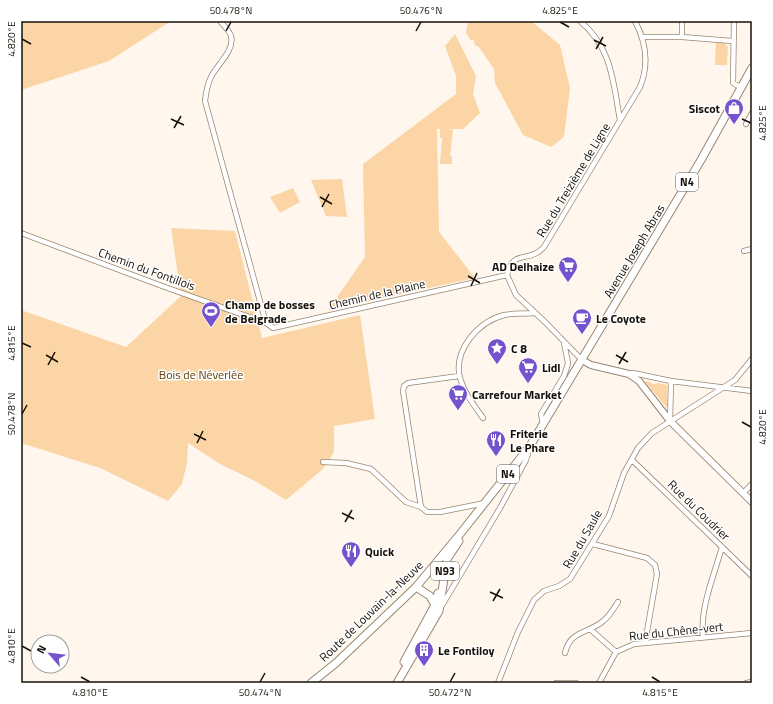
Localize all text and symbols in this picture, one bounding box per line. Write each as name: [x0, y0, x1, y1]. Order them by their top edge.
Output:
text: 50.478°N: [210, 3, 252, 18]
text: 50.476°N: [400, 3, 442, 18]
text: 4.825°E: [542, 3, 578, 18]
text: 4.820°E: [4, 21, 19, 57]
shop icon: Siscot: [723, 97, 745, 125]
place label: Siscot: [689, 99, 721, 118]
text: 4.825°E: [755, 105, 770, 141]
street label: Rue du Treizième de Ligne: [531, 119, 615, 241]
road number: N4: [676, 173, 698, 191]
street label: Avenue Joseph Abras: [599, 200, 670, 301]
street label: Chemin du Fontillois: [96, 243, 199, 295]
supermarket icon: AD Delhaize: [557, 255, 579, 283]
place label: AD Delhaize: [492, 257, 554, 276]
street label: Chemin de la Plaine: [327, 274, 427, 314]
place label: Champ de bosses de Belgrade: [225, 295, 315, 328]
sports icon: Champ de bosses de Belgrade: [200, 300, 222, 328]
cafe icon: Le Coyote: [571, 307, 593, 335]
place label: Le Coyote: [596, 309, 646, 328]
text: 4.815°E: [4, 325, 19, 361]
place icon: C 8: [486, 337, 508, 365]
place label: C 8: [511, 339, 527, 358]
supermarket icon: Lidl: [517, 356, 539, 384]
place label: Lidl: [542, 358, 561, 377]
park label: Bois de Néverlée: [159, 365, 243, 384]
supermarket icon: Carrefour Market: [447, 383, 469, 411]
place label: Carrefour Market: [472, 385, 562, 404]
text: 50.478°N: [4, 393, 19, 435]
text: 4.820°E: [755, 409, 770, 445]
place label: Friterie Le Phare: [510, 424, 555, 457]
restaurant icon: Friterie Le Phare: [485, 429, 507, 457]
road number: N4: [497, 465, 519, 483]
street label: Rue du Coudrier: [664, 475, 734, 545]
street label: Rue du Saule: [557, 506, 607, 572]
restaurant icon: Quick: [340, 540, 362, 568]
place label: Quick: [365, 542, 395, 561]
street label: Route de Louvain-la-Neuve: [315, 556, 427, 666]
road number: N93: [431, 562, 459, 580]
street label: Rue du Chêne-vert: [628, 617, 725, 645]
text: 4.810°E: [4, 628, 19, 664]
north arrow: [30, 634, 70, 674]
building icon: Le Fontiloy: [413, 639, 435, 667]
place label: Le Fontiloy: [438, 641, 495, 660]
text: N: [32, 642, 50, 656]
text: 4.810°E: [72, 685, 108, 700]
text: 50.474°N: [239, 685, 281, 700]
text: 50.472°N: [429, 685, 471, 700]
text: 4.815°E: [642, 685, 678, 700]

